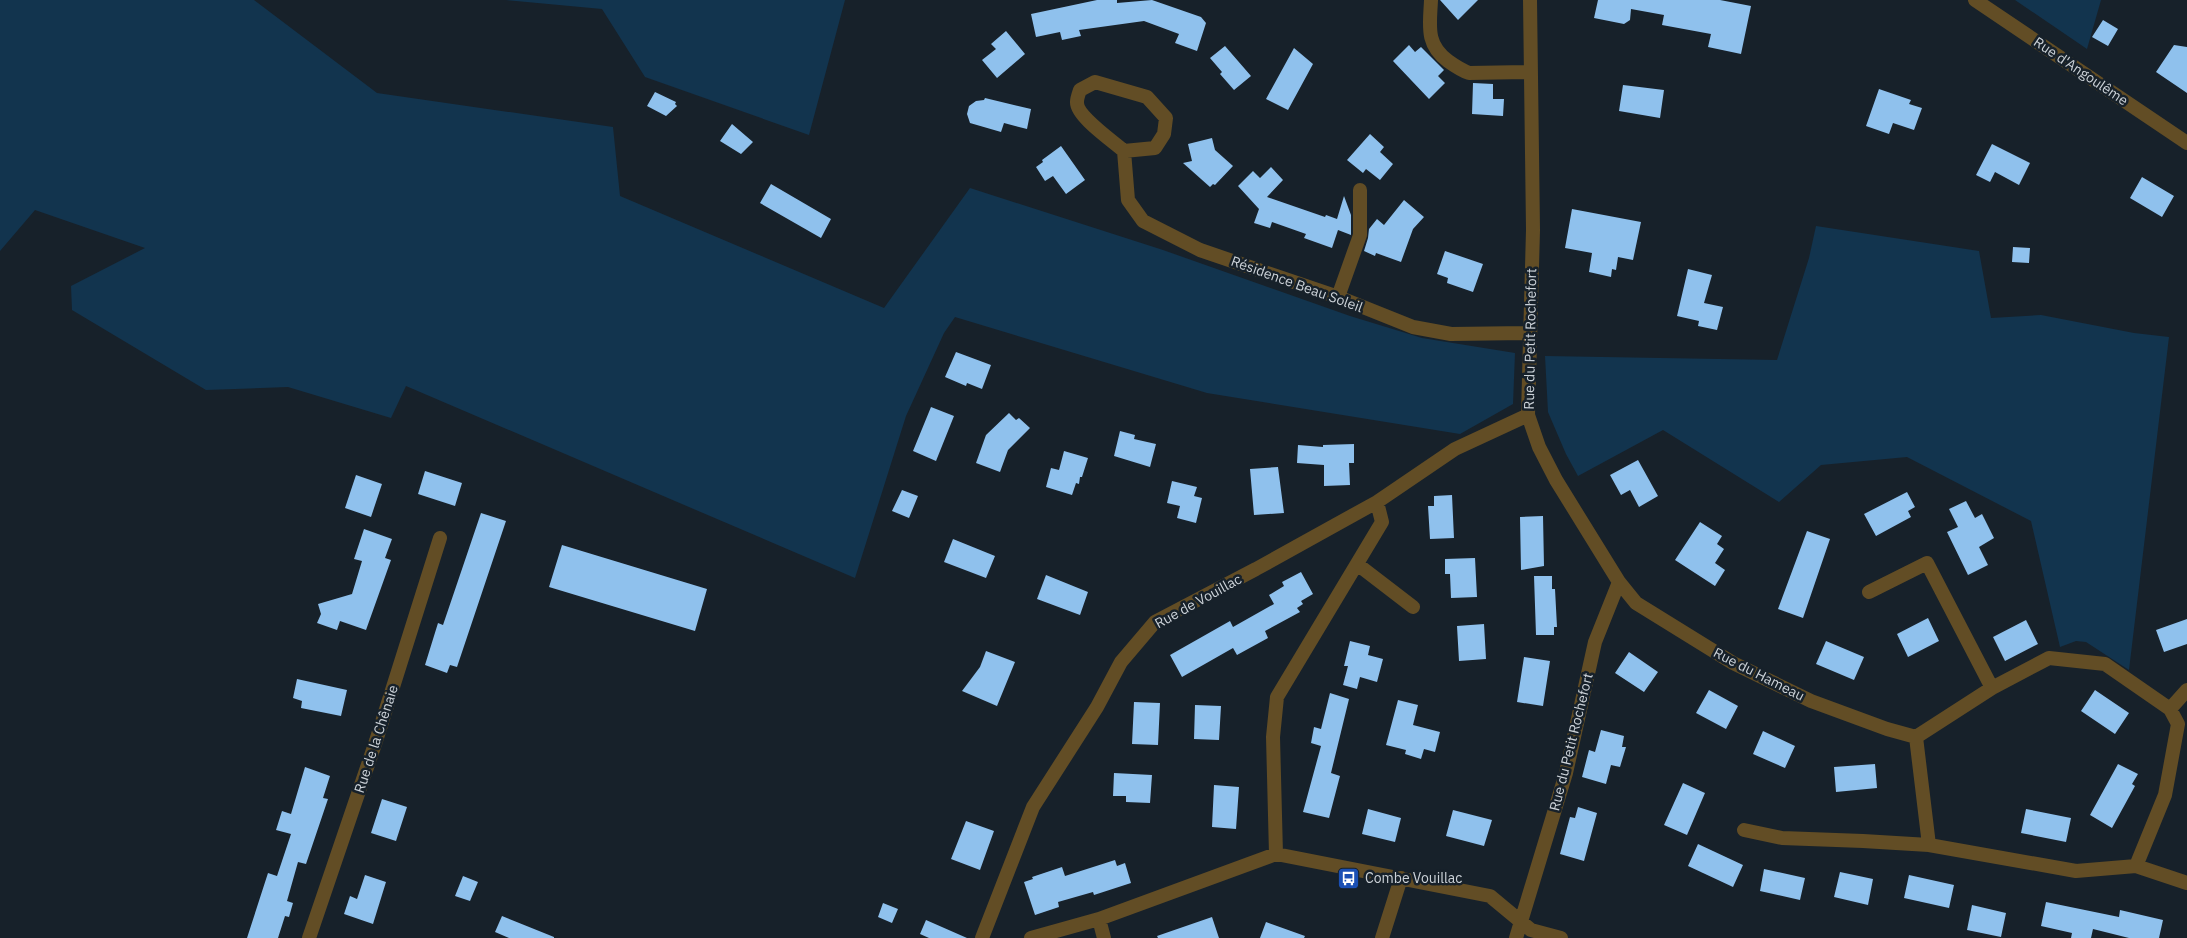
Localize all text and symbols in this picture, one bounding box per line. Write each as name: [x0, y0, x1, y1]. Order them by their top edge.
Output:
street label: Rue d'Angoulême: [2030, 33, 2132, 109]
street label: Résidence Beau Soleil: [1229, 252, 1365, 316]
street label: Rue du Petit Rochefort: [1520, 268, 1540, 410]
street label: Rue de Vouillac: [1151, 570, 1245, 632]
street label: Rue du Hameau: [1710, 643, 1808, 705]
street label: Rue du Petit Rochefort: [1545, 671, 1597, 813]
street label: Rue de la Chênaie: [350, 682, 402, 795]
bus stop icon: Combe Vouillac: [1337, 866, 1361, 890]
place label: Combe Vouillac: [1365, 869, 1462, 887]

